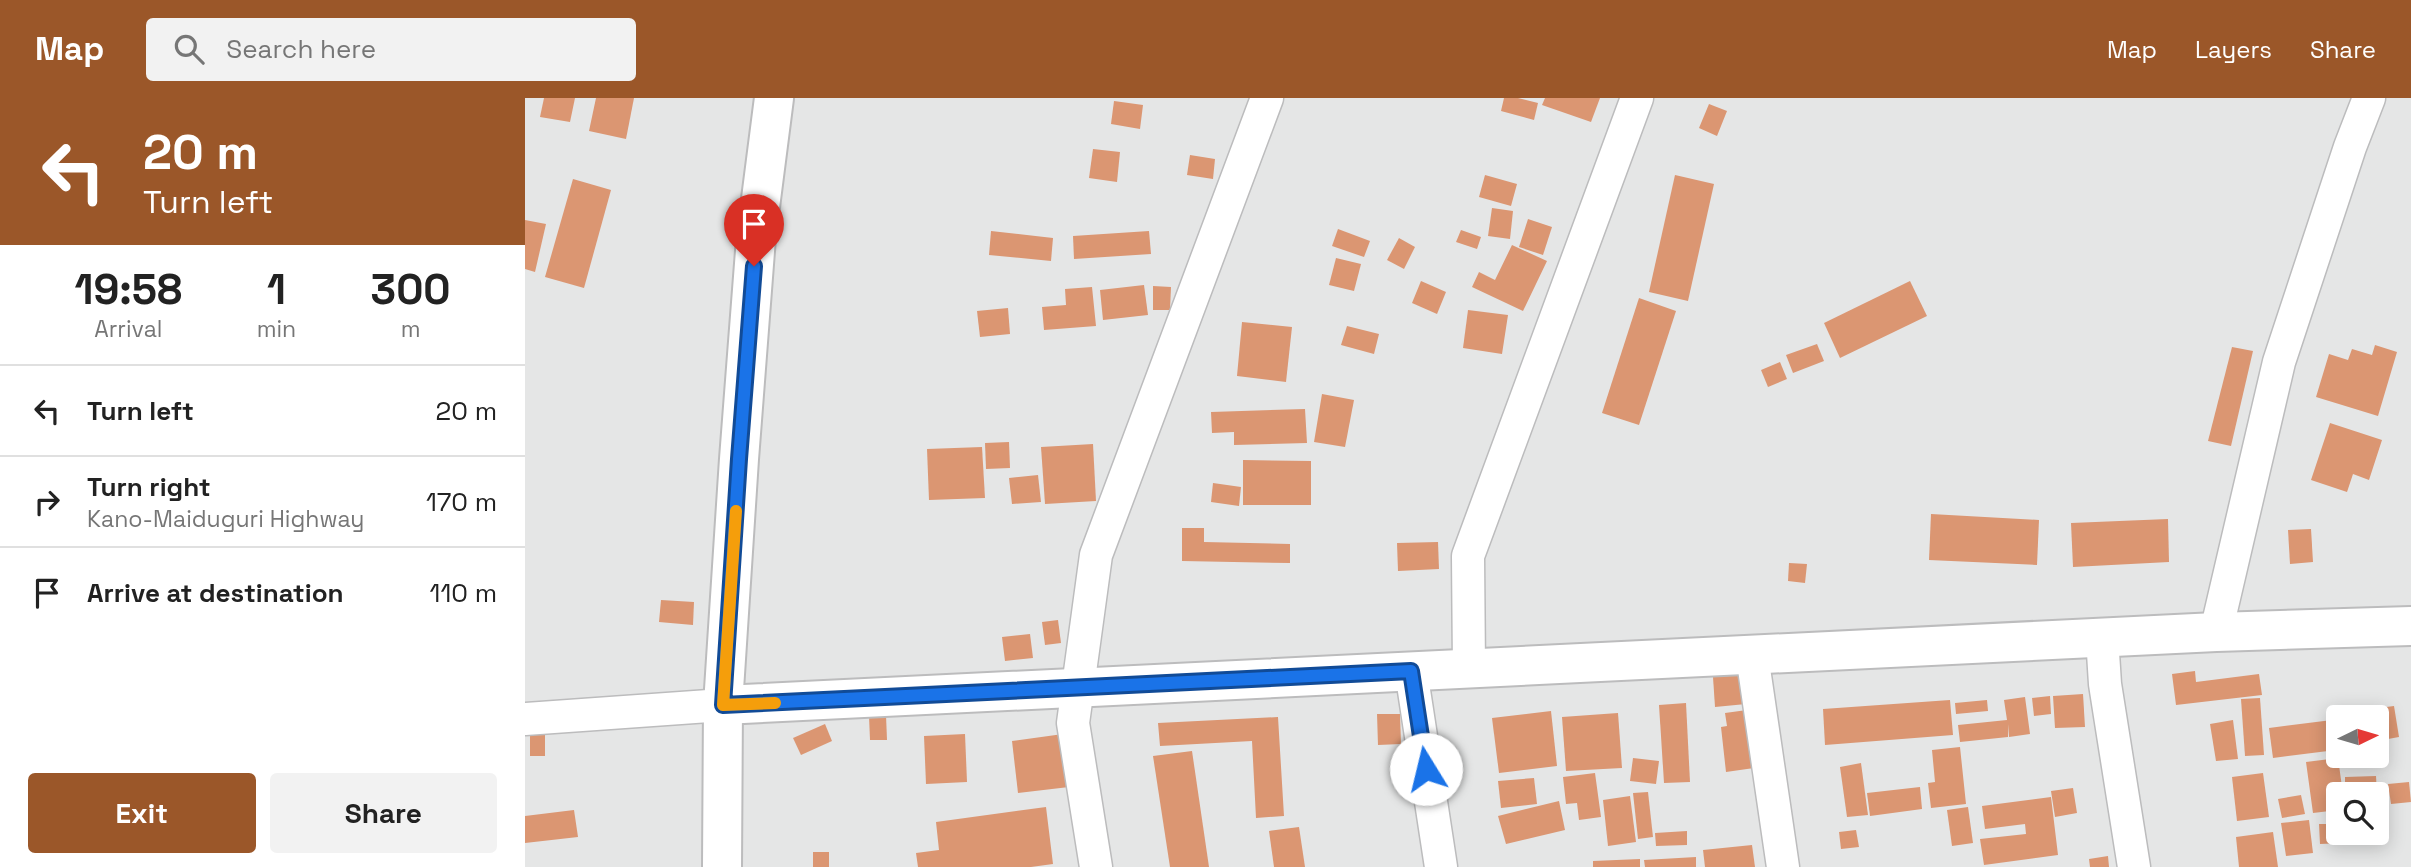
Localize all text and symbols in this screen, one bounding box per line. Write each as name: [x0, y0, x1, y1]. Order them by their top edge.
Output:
search box: [146, 18, 636, 81]
text: Map: [35, 28, 104, 70]
icon: search: [170, 30, 208, 68]
text: Search here: [226, 32, 376, 66]
text: Map: [2107, 34, 2157, 65]
text: Layers: [2195, 34, 2272, 65]
text: Share: [2310, 34, 2376, 65]
text: 20 m: [143, 121, 258, 183]
icon: left: [28, 126, 119, 217]
text: Turn left: [143, 182, 273, 222]
pin: [724, 194, 784, 266]
icon: arrive: [735, 205, 773, 243]
text: 19:58: [74, 263, 182, 316]
text: 1: [267, 263, 286, 316]
text: 300: [371, 263, 451, 316]
text: Arrival: [94, 314, 163, 344]
text: min: [257, 314, 296, 344]
text: m: [401, 314, 420, 344]
icon: left: [28, 392, 66, 430]
text: Turn left: [87, 394, 194, 428]
text: 20 m: [436, 394, 497, 428]
text: Turn right: [87, 470, 211, 504]
icon: right: [28, 483, 66, 521]
text: 170 m: [426, 485, 497, 519]
text: Kano-Maiduguri Highway: [87, 504, 364, 534]
icon: arrive: [28, 574, 66, 612]
text: Arrive at destination: [87, 576, 344, 610]
text: 110 m: [430, 576, 497, 610]
north arrow: [2326, 705, 2389, 768]
map controls: [2326, 705, 2389, 845]
position arrow: [1389, 732, 1463, 806]
button: Exit: [28, 773, 256, 853]
button: Share: [270, 773, 497, 853]
button: search: [2326, 782, 2389, 845]

